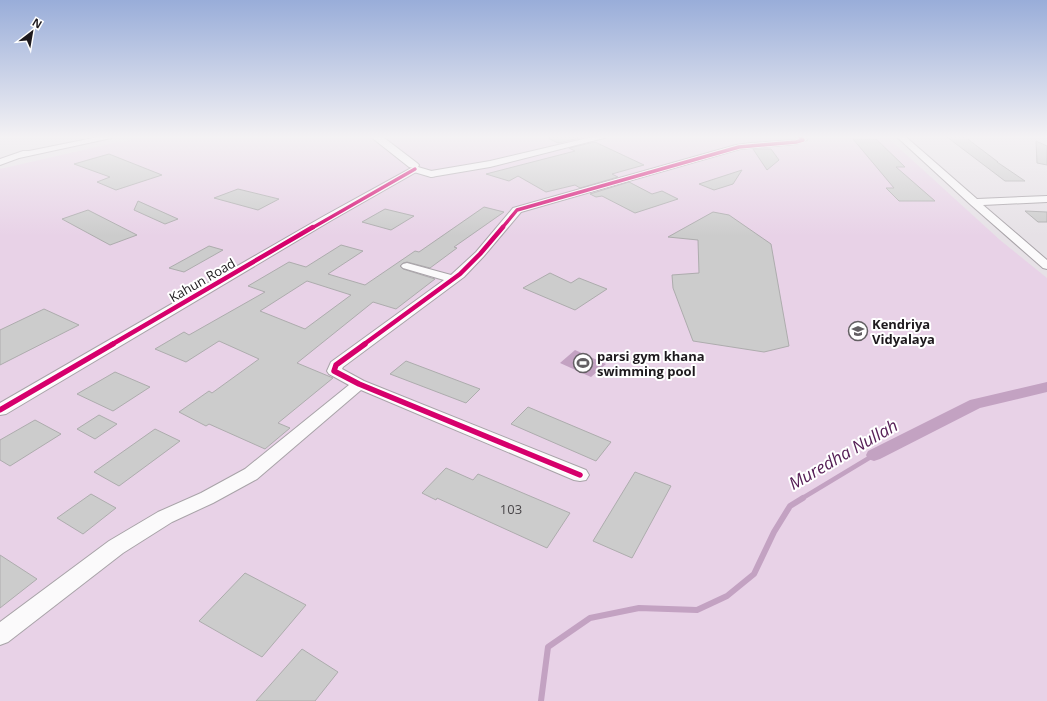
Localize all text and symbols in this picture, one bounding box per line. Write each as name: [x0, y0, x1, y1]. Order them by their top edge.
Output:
north arrow: [12, 12, 52, 52]
text: N: [30, 14, 45, 32]
street label: Kahun Road: [166, 254, 238, 306]
place label: Kendriya Vidyalaya: [872, 315, 935, 348]
school or university icon: Kendriya Vidyalaya: [847, 320, 869, 342]
place label: parsi gym khana swimming pool: [597, 347, 705, 380]
sports icon: parsi gym khana swimming pool: [572, 352, 594, 374]
water label: Muredha Nullah: [784, 413, 902, 495]
house number: 103: [500, 500, 522, 518]

